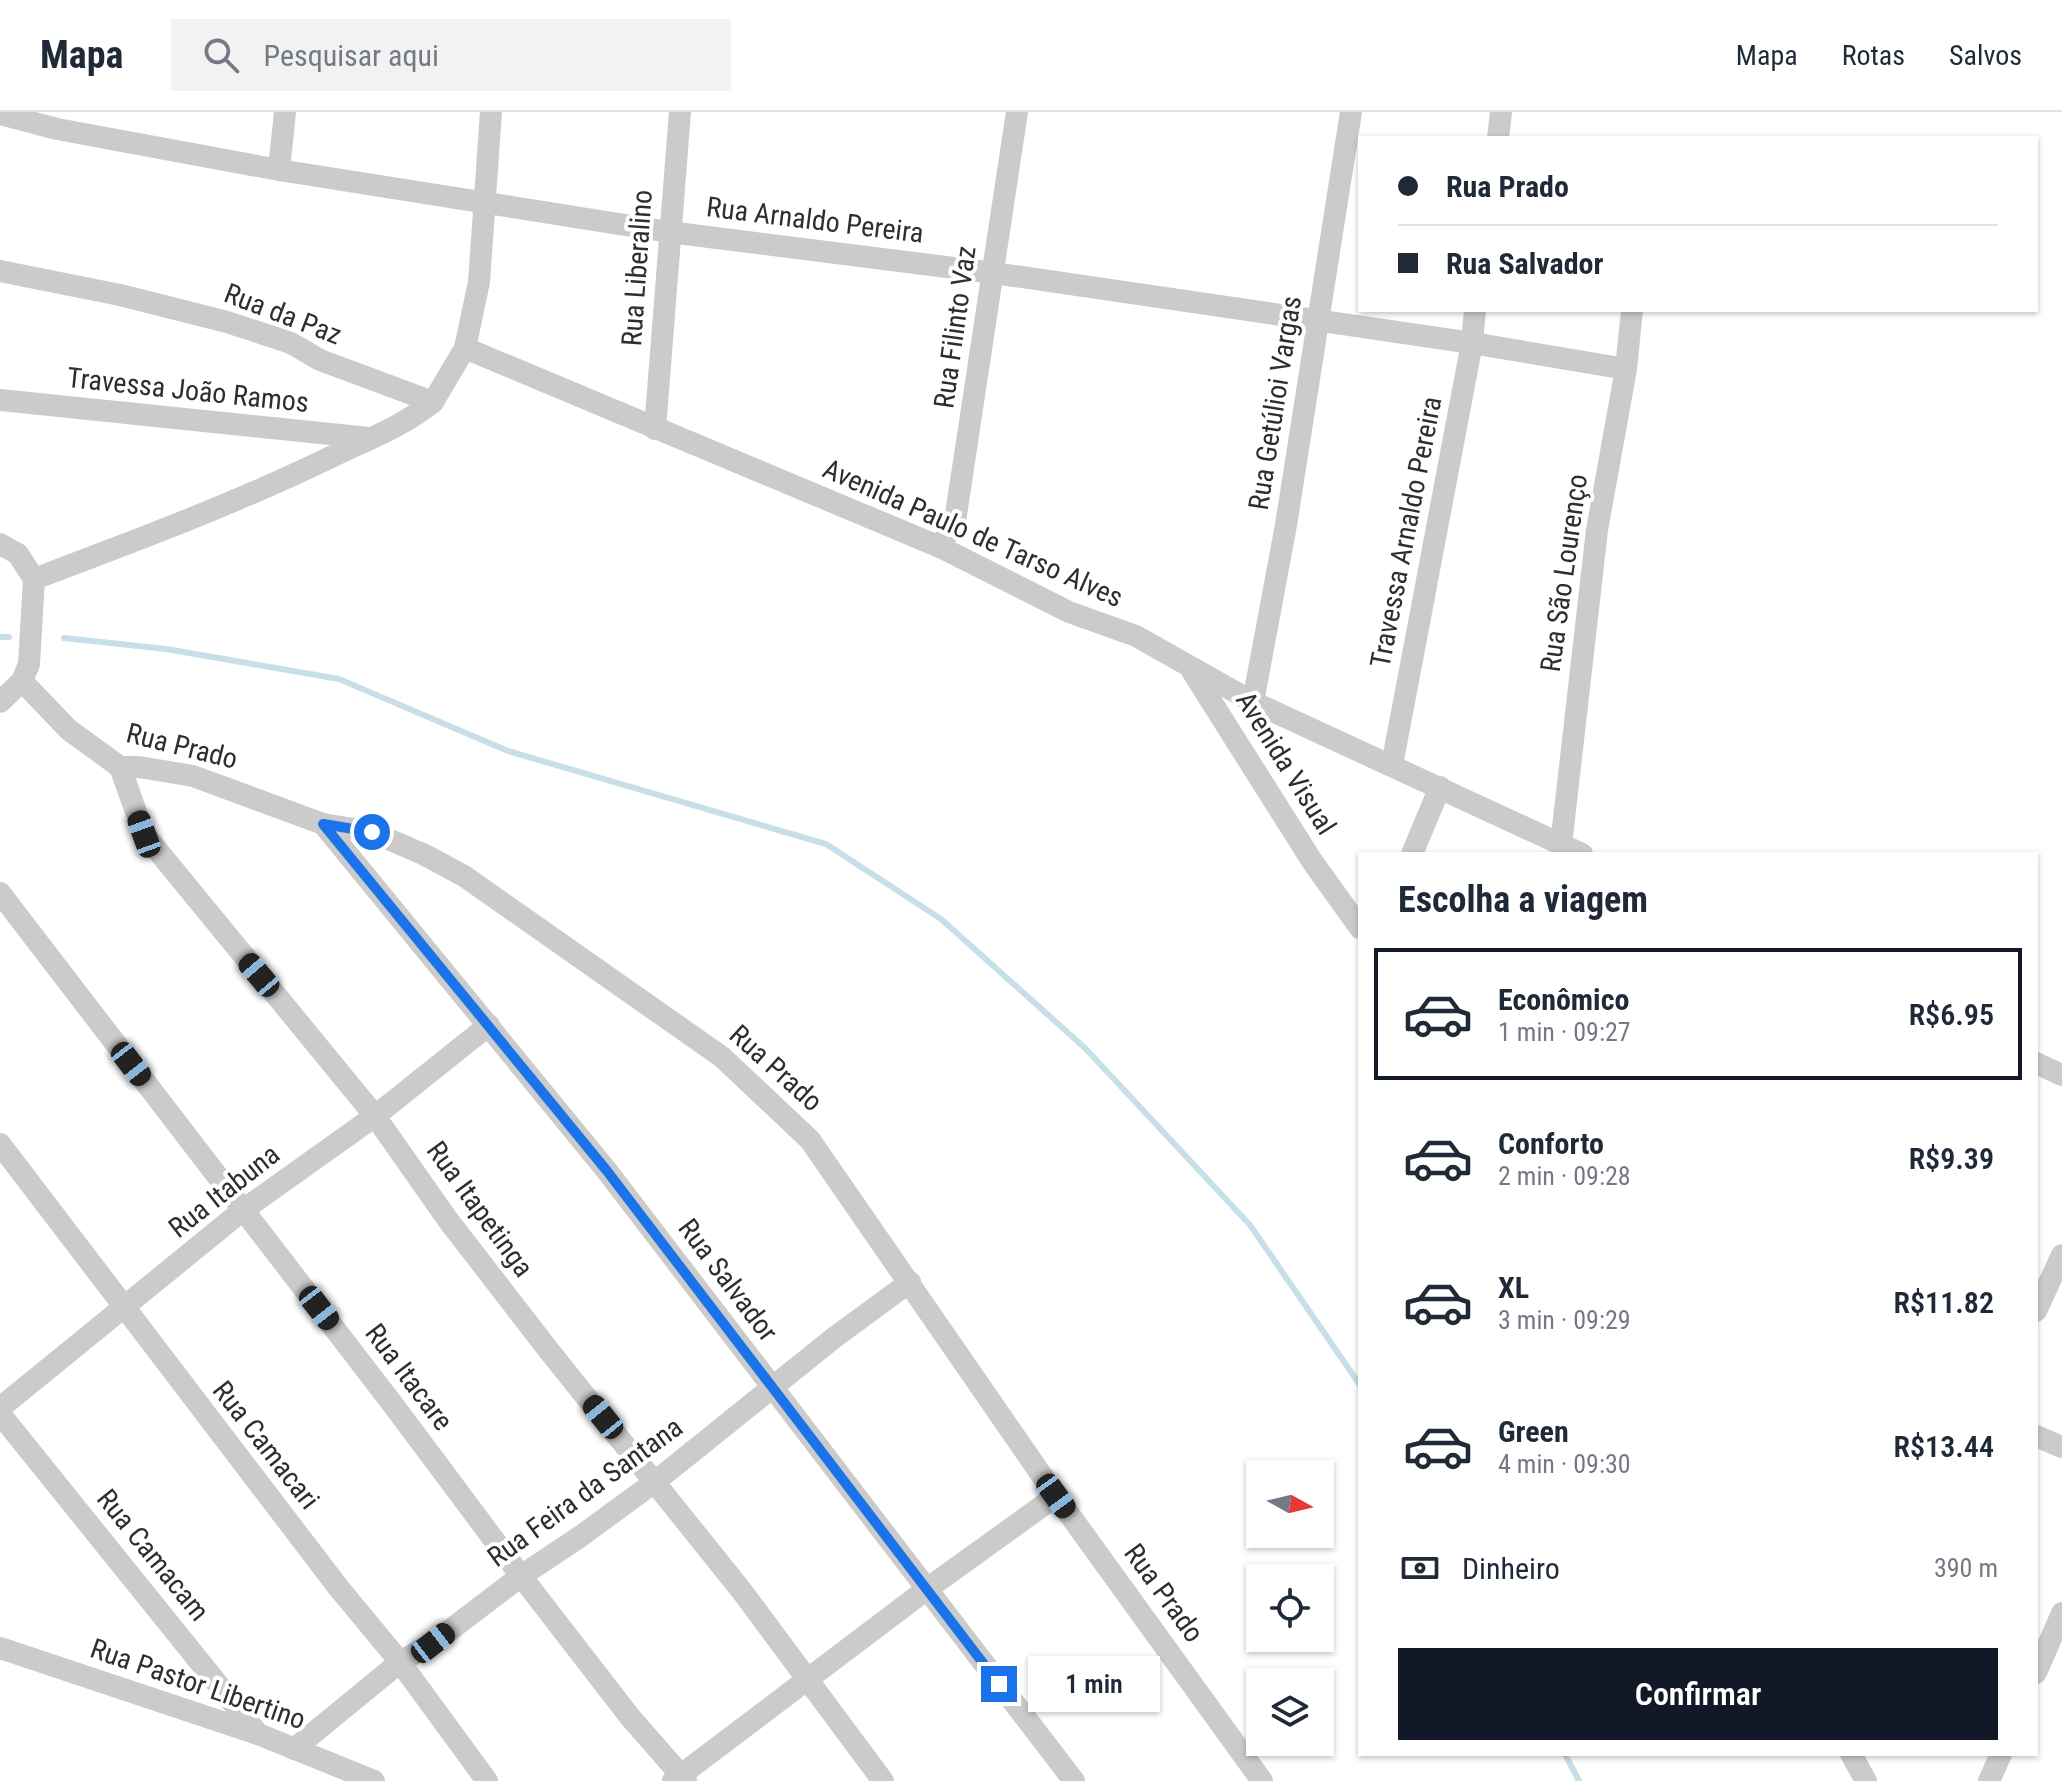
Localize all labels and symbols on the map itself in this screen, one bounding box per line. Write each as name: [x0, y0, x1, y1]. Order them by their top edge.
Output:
street label: Rua Liberalino: [615, 189, 659, 347]
street label: Rua Arnaldo Pereira: [705, 190, 925, 250]
street label: Rua Filinto Vaz: [927, 244, 983, 410]
street label: Rua da Paz: [220, 277, 346, 351]
street label: Rua Getúlioi Vargas: [1242, 294, 1308, 512]
street label: Travessa João Ramos: [66, 361, 310, 419]
street label: Travessa Arnaldo Pereira: [1364, 394, 1448, 670]
street label: Avenida Paulo de Tarso Alves: [818, 452, 1128, 614]
street label: Rua São Lourenço: [1534, 472, 1594, 674]
street label: Avenida Visual: [1229, 685, 1343, 841]
street label: Rua Prado: [123, 716, 241, 776]
car: [125, 807, 163, 861]
route start: [354, 814, 390, 850]
car: [234, 949, 284, 1001]
street label: Rua Prado: [723, 1018, 829, 1118]
car: [107, 1038, 155, 1090]
street label: Rua Itapetinga: [420, 1135, 540, 1283]
street label: Rua Itabuna: [162, 1138, 286, 1244]
street label: Rua Salvador: [671, 1212, 785, 1348]
car: [295, 1282, 343, 1334]
street label: Rua Itacare: [358, 1317, 460, 1437]
street label: Rua Camacari: [206, 1374, 326, 1516]
car: [579, 1391, 627, 1443]
street label: Rua Feira da Santana: [481, 1410, 689, 1574]
north arrow: [1246, 1460, 1334, 1548]
car: [1032, 1470, 1080, 1522]
street label: Rua Camacam: [90, 1483, 216, 1627]
street label: Rua Prado: [1117, 1538, 1211, 1648]
car: [407, 1619, 459, 1667]
street label: Rua Pastor Libertino: [86, 1632, 310, 1736]
callout: 1 min: [1027, 1656, 1159, 1712]
route end: [981, 1666, 1017, 1702]

